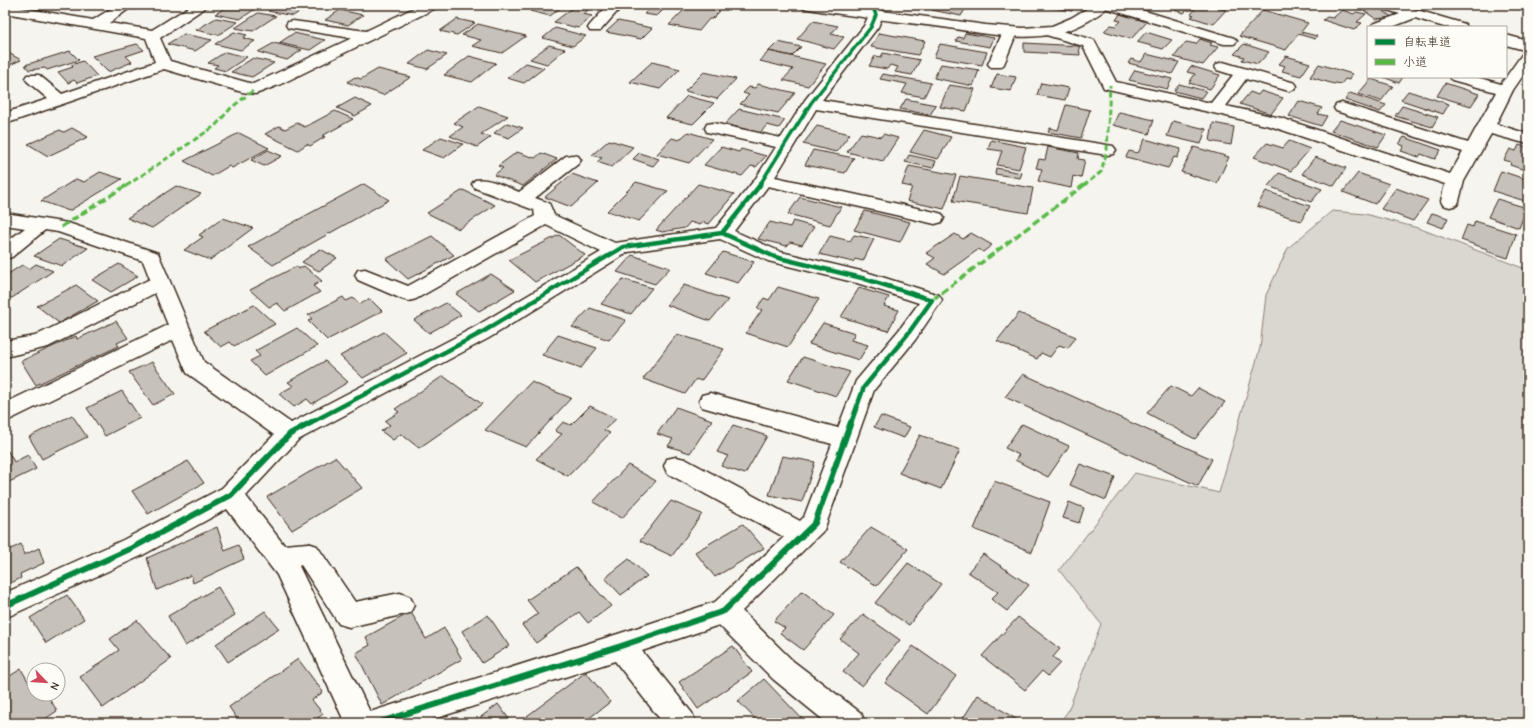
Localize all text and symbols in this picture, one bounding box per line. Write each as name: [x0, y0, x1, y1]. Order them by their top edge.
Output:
legend: [1367, 26, 1507, 78]
text: 自転車道: [1403, 35, 1451, 49]
text: 小道: [1403, 55, 1427, 69]
north arrow: [26, 662, 66, 702]
text: N: [47, 680, 62, 692]

